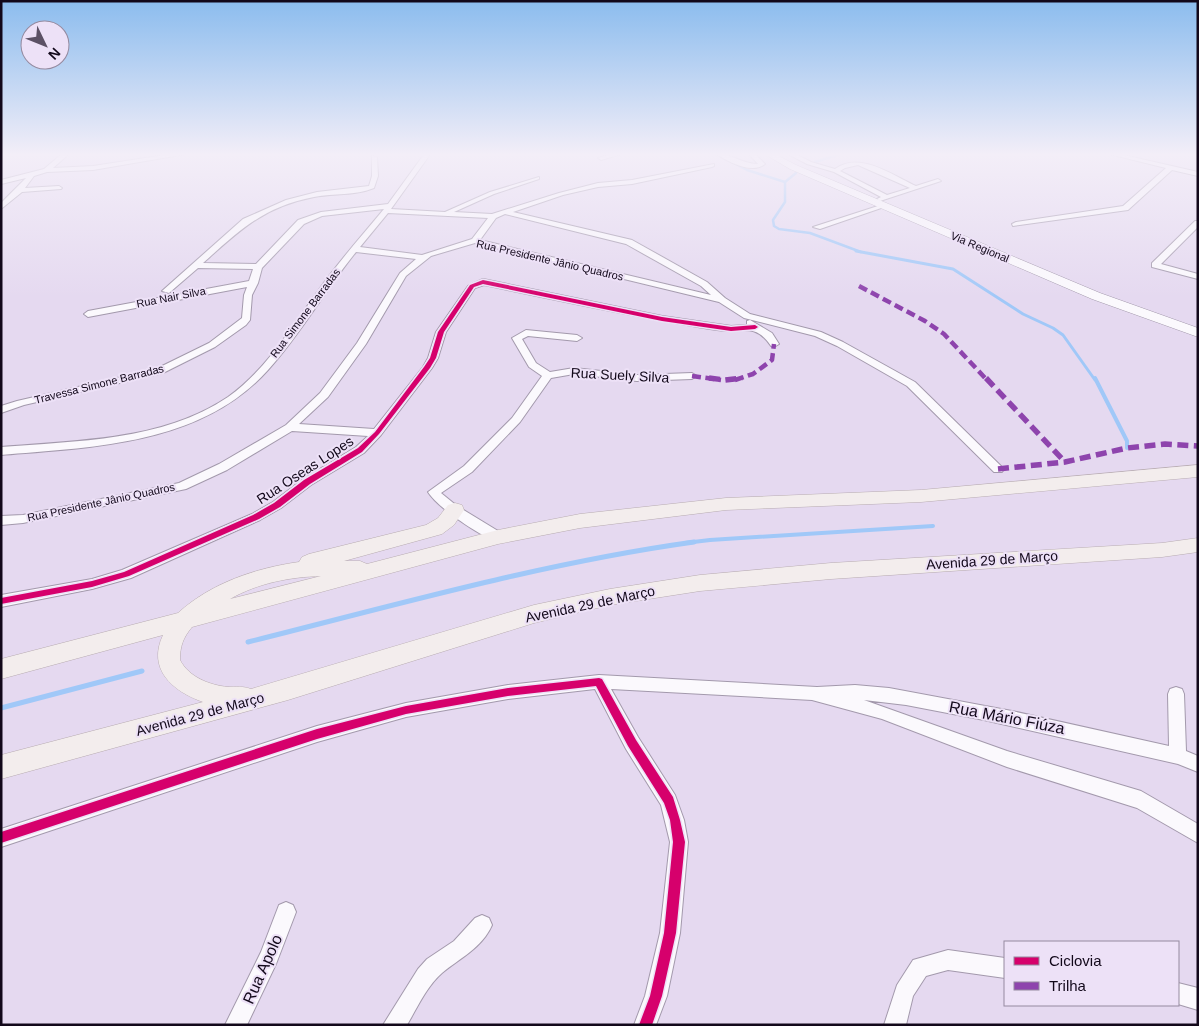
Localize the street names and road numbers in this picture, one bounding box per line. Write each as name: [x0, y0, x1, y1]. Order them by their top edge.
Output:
street label: Via Regional: [949, 229, 1011, 265]
street label: Rua Presidente Jânio Quadros: [475, 237, 625, 283]
street label: Rua Simone Barradas: [268, 266, 343, 360]
street label: Rua Nair Silva: [135, 284, 208, 310]
street label: Travessa Simone Barradas: [33, 362, 165, 406]
street label: Rua Suely Silva: [570, 364, 670, 386]
street label: Rua Oseas Lopes: [254, 433, 356, 507]
street label: Rua Presidente Jânio Quadros: [26, 480, 176, 524]
street label: Avenida 29 de Março: [926, 547, 1059, 573]
street label: Avenida 29 de Março: [524, 582, 656, 626]
street label: Avenida 29 de Março: [134, 689, 266, 739]
street label: Rua Mário Fiúza: [948, 698, 1066, 737]
street label: Rua Apolo: [240, 932, 285, 1006]

